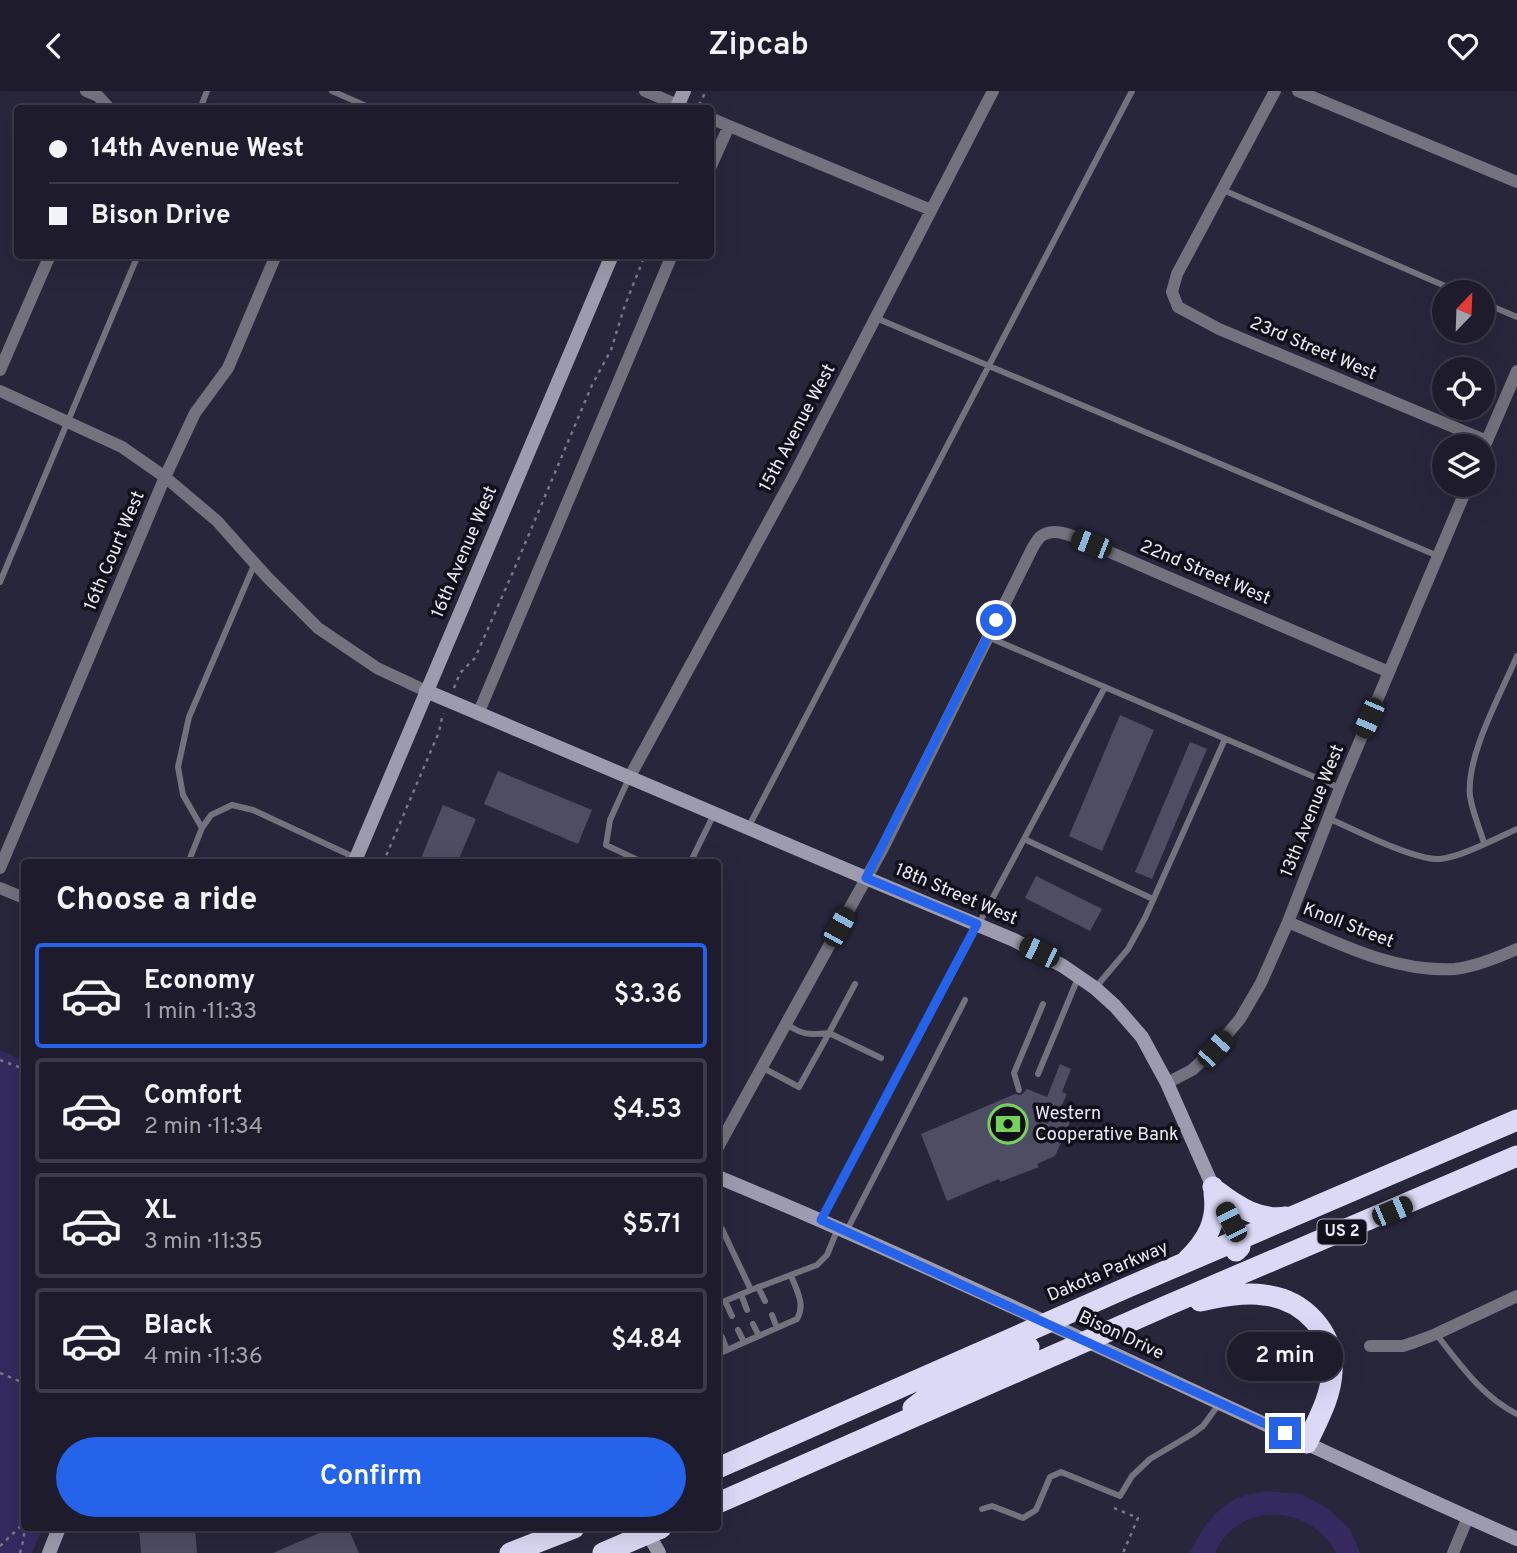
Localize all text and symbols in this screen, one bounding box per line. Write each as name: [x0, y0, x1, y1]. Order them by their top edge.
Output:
text: Zipcab: [708, 26, 809, 66]
icon: back: [35, 27, 73, 65]
icon: heart: [1444, 27, 1482, 65]
text: 14th Avenue West: [91, 133, 304, 166]
text: Bison Drive: [91, 200, 230, 233]
north arrow: [1432, 280, 1494, 343]
map controls: [1432, 280, 1495, 497]
street label: 23rd Street West: [1246, 312, 1380, 386]
button: locate: [1432, 357, 1495, 420]
street label: 15th Avenue West: [755, 360, 841, 496]
button: layers: [1432, 434, 1495, 497]
street label: 16th Avenue West: [427, 483, 503, 621]
street label: 16th Court West: [79, 488, 151, 614]
car: [1068, 527, 1115, 561]
street label: 22nd Street West: [1136, 535, 1274, 611]
route start: [980, 604, 1012, 636]
car: [1352, 695, 1387, 741]
street label: 13th Avenue West: [1276, 741, 1350, 881]
street label: 18th Street West: [891, 859, 1021, 931]
text: Choose a ride: [56, 881, 257, 921]
street label: Knoll Street: [1299, 898, 1397, 954]
car: [820, 904, 859, 950]
car: [1016, 933, 1063, 971]
icon: car: [60, 964, 123, 1027]
text: Economy: [144, 965, 255, 998]
text: $3.36: [614, 979, 682, 1012]
text: 1 min · 11:33: [144, 998, 257, 1027]
car: [1194, 1026, 1237, 1072]
icon: car: [60, 1079, 123, 1142]
text: Comfort: [144, 1080, 242, 1113]
text: $4.53: [612, 1094, 682, 1127]
bank icon: Western Cooperative Bank: [987, 1103, 1029, 1145]
place label: Western Cooperative Bank: [1035, 1103, 1179, 1147]
text: 2 min · 11:34: [144, 1113, 263, 1142]
car: [1369, 1193, 1416, 1229]
icon: car: [60, 1194, 123, 1257]
text: XL: [144, 1195, 176, 1228]
car: [1213, 1199, 1250, 1245]
text: $5.71: [622, 1209, 682, 1242]
road number: US 2: [1318, 1219, 1366, 1245]
text: 3 min · 11:35: [144, 1228, 263, 1257]
street label: Dakota Parkway: [1044, 1236, 1172, 1308]
street label: Bison Drive: [1075, 1306, 1167, 1366]
icon: car: [60, 1309, 123, 1372]
text: Black: [144, 1310, 213, 1343]
text: $4.84: [611, 1324, 682, 1357]
callout: 2 min: [1227, 1331, 1343, 1381]
text: 2 min: [1255, 1342, 1315, 1371]
text: 4 min · 11:36: [144, 1343, 263, 1372]
route end: [1269, 1417, 1301, 1449]
button: Confirm: [56, 1437, 686, 1517]

